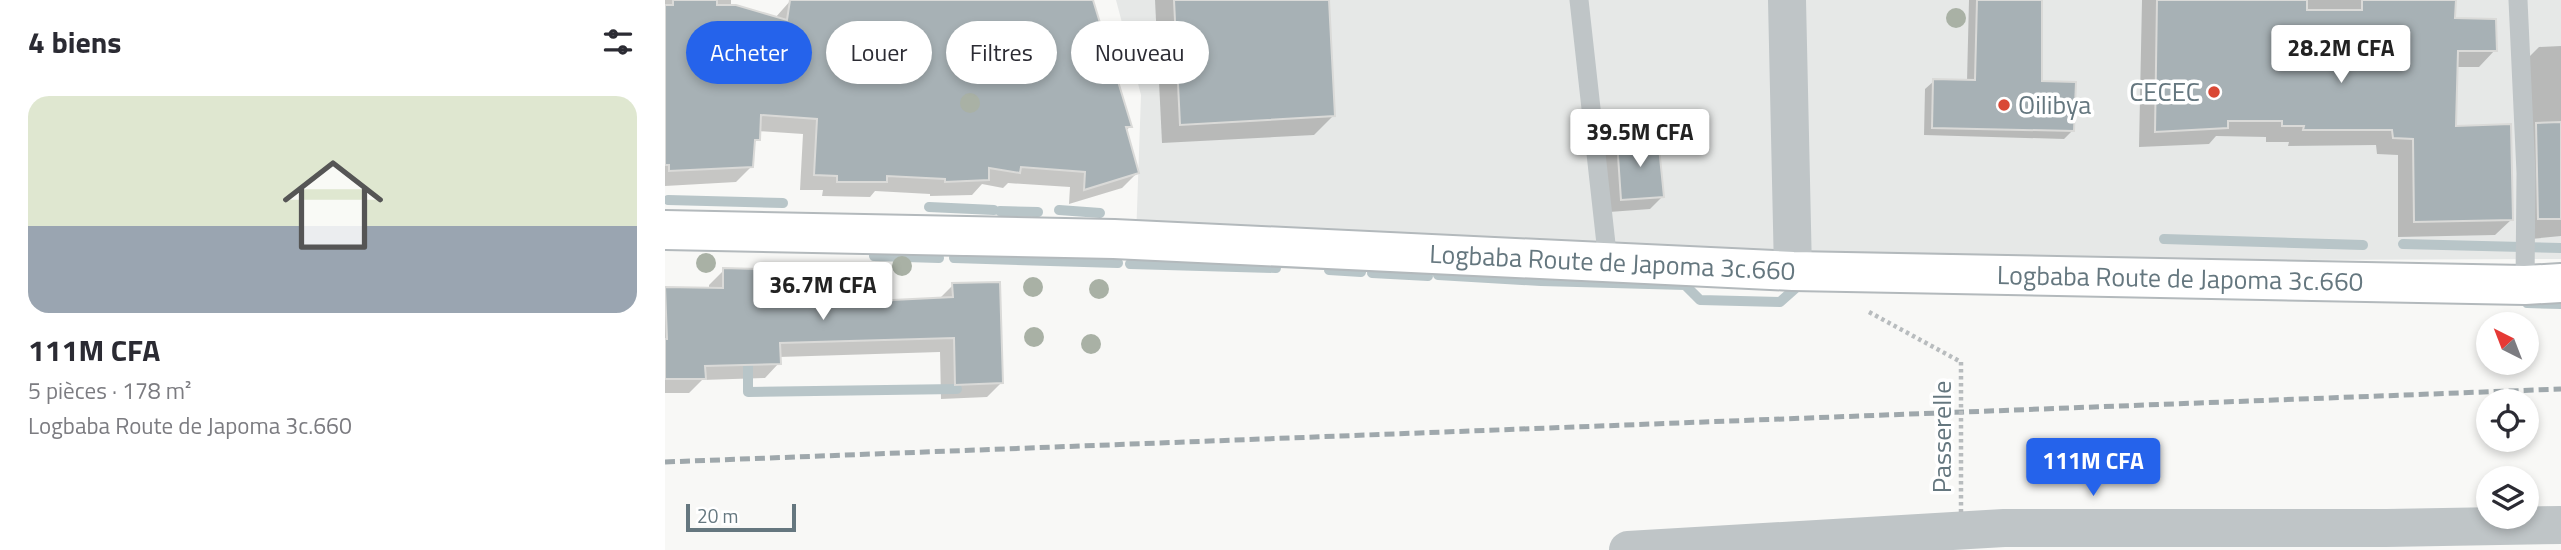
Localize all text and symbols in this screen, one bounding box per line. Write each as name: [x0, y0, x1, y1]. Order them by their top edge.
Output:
text: 4 biens: [28, 19, 122, 65]
chip: Acheter: [686, 21, 812, 84]
chip: Louer: [826, 21, 932, 84]
chip: Filtres: [946, 21, 1057, 84]
chip: Nouveau: [1071, 21, 1209, 84]
icon: filters: [599, 23, 637, 61]
pin: 28.2M CFA: [2261, 25, 2421, 85]
text: 28.2M CFA: [2287, 30, 2395, 65]
place label: CECEC: [2129, 72, 2200, 111]
marker: CECEC: [2206, 84, 2222, 100]
place label: Oilibya: [2018, 85, 2091, 124]
marker: Oilibya: [1996, 97, 2012, 113]
pin: 39.5M CFA: [1560, 110, 1720, 169]
text: 39.5M CFA: [1586, 114, 1694, 149]
icon: home: [270, 142, 396, 268]
street label: Logbaba Route de Japoma 3c.660: [1429, 234, 1796, 290]
street label: Logbaba Route de Japoma 3c.660: [1997, 255, 2364, 301]
pin: 36.7M CFA: [743, 262, 903, 322]
text: 36.7M CFA: [769, 267, 877, 302]
north arrow: [2476, 312, 2539, 374]
map controls: [2476, 312, 2539, 529]
text: 111M CFA: [28, 327, 160, 373]
text: 5 pièces · 178 m²: [28, 373, 191, 408]
street label: Passerelle: [1922, 381, 1961, 493]
button: locate: [2476, 389, 2539, 452]
text: Logbaba Route de Japoma 3c.660: [28, 408, 352, 443]
pin: 111M CFA: [2021, 438, 2165, 498]
text: 111M CFA: [2042, 443, 2144, 478]
button: layers: [2476, 466, 2539, 529]
scale bar: [686, 501, 796, 533]
text: 20 m: [697, 501, 738, 530]

